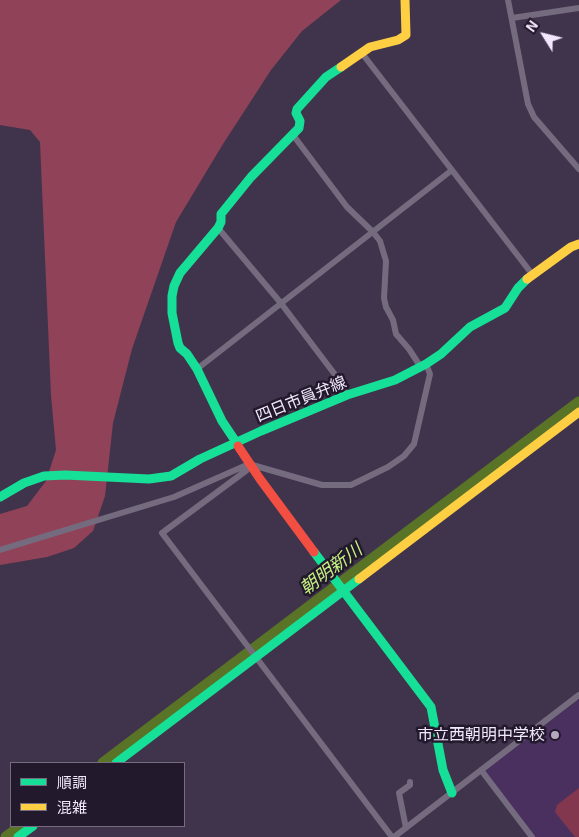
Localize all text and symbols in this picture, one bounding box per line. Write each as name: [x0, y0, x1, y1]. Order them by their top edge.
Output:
north arrow: [519, 10, 569, 60]
text: N: [522, 17, 541, 35]
street label: 四日市員弁線: [253, 372, 349, 426]
water label: 朝明新川: [296, 539, 366, 599]
place label: 市立西朝明中学校: [417, 725, 545, 745]
marker: 市立西朝明中学校: [549, 729, 561, 741]
legend: [10, 762, 185, 827]
text: 順調: [57, 773, 87, 791]
text: 混雑: [57, 798, 87, 816]

